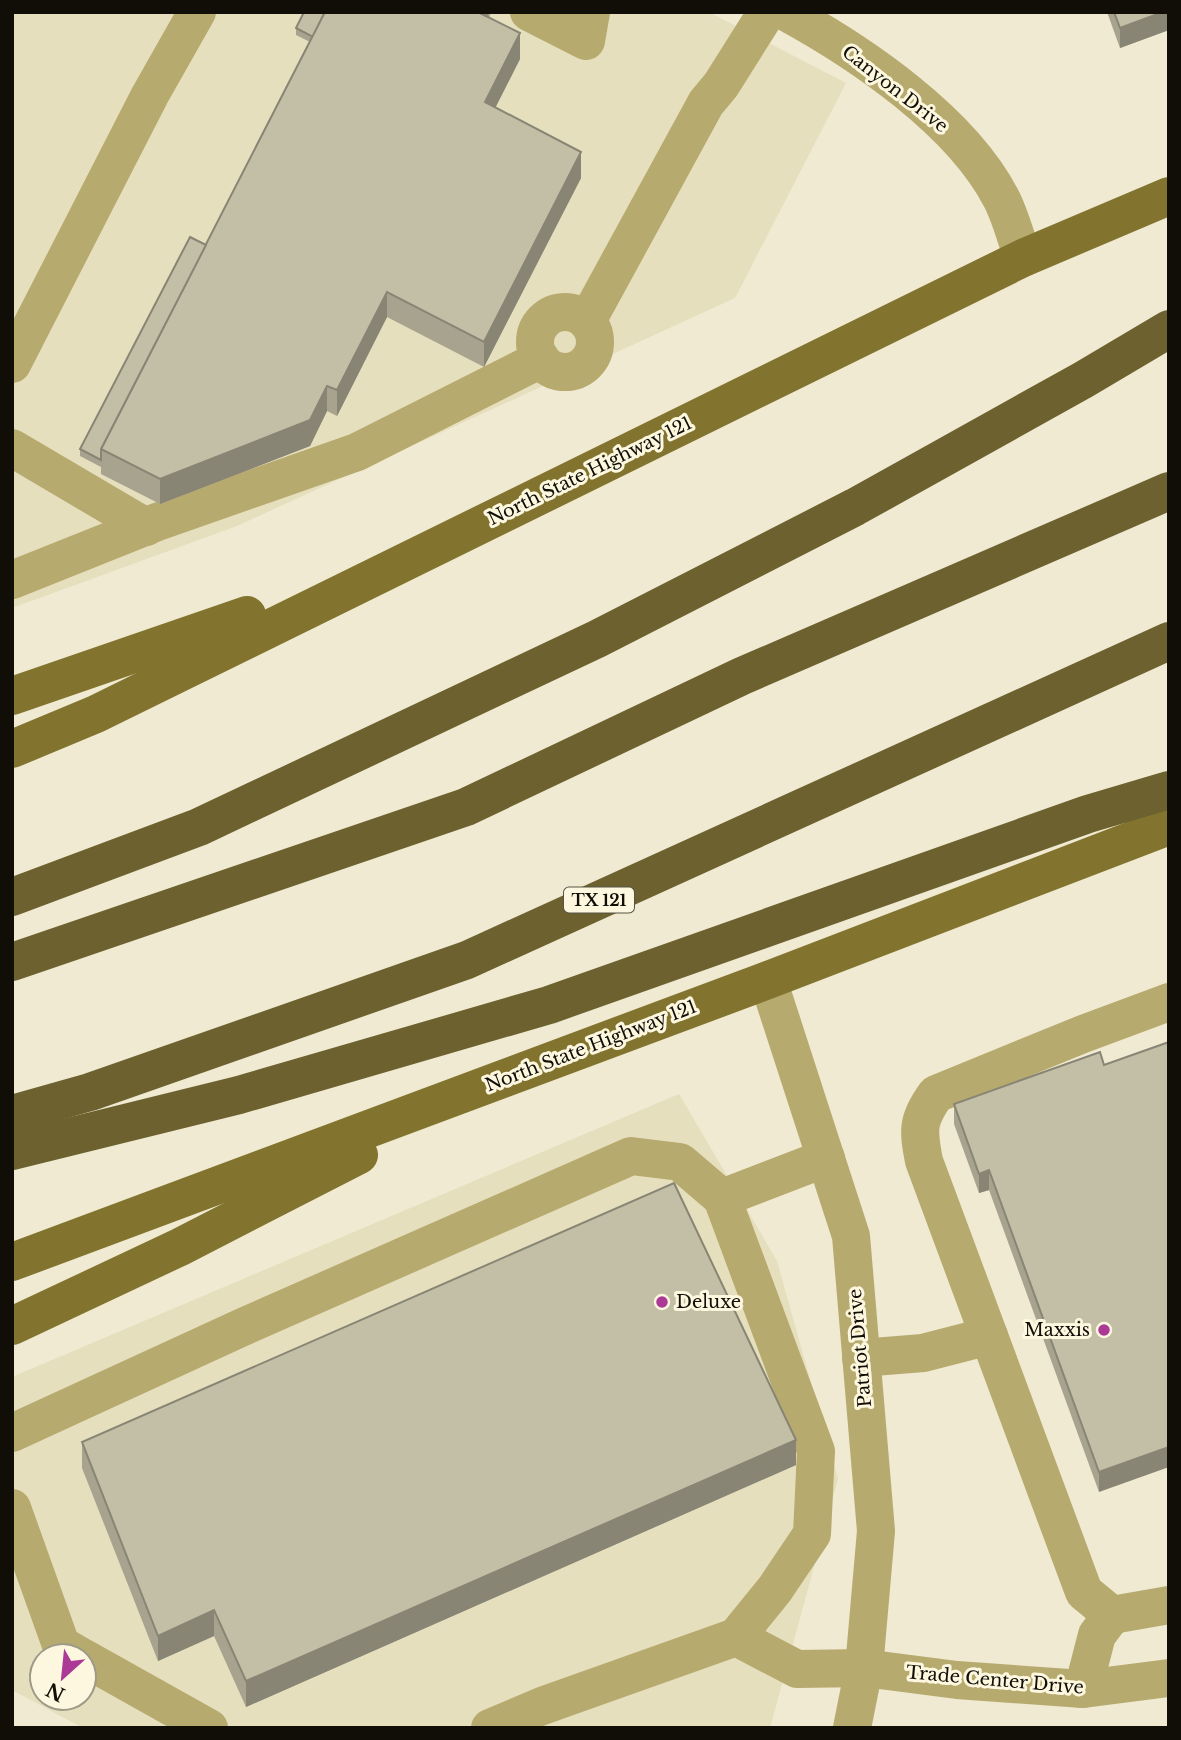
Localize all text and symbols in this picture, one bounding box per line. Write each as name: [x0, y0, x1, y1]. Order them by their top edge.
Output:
street label: Canyon Drive: [838, 41, 952, 137]
street label: North State Highway 121: [484, 412, 696, 530]
road number: TX 121: [564, 888, 634, 912]
street label: North State Highway 121: [482, 995, 700, 1097]
street label: Patriot Drive: [844, 1288, 876, 1408]
place label: Deluxe: [676, 1291, 741, 1313]
marker: Deluxe: [654, 1294, 670, 1310]
place label: Maxxis: [1024, 1319, 1090, 1341]
marker: Maxxis: [1096, 1322, 1112, 1338]
north arrow: [28, 1642, 98, 1712]
street label: Trade Center Drive: [905, 1661, 1085, 1699]
text: N: [42, 1677, 69, 1706]

